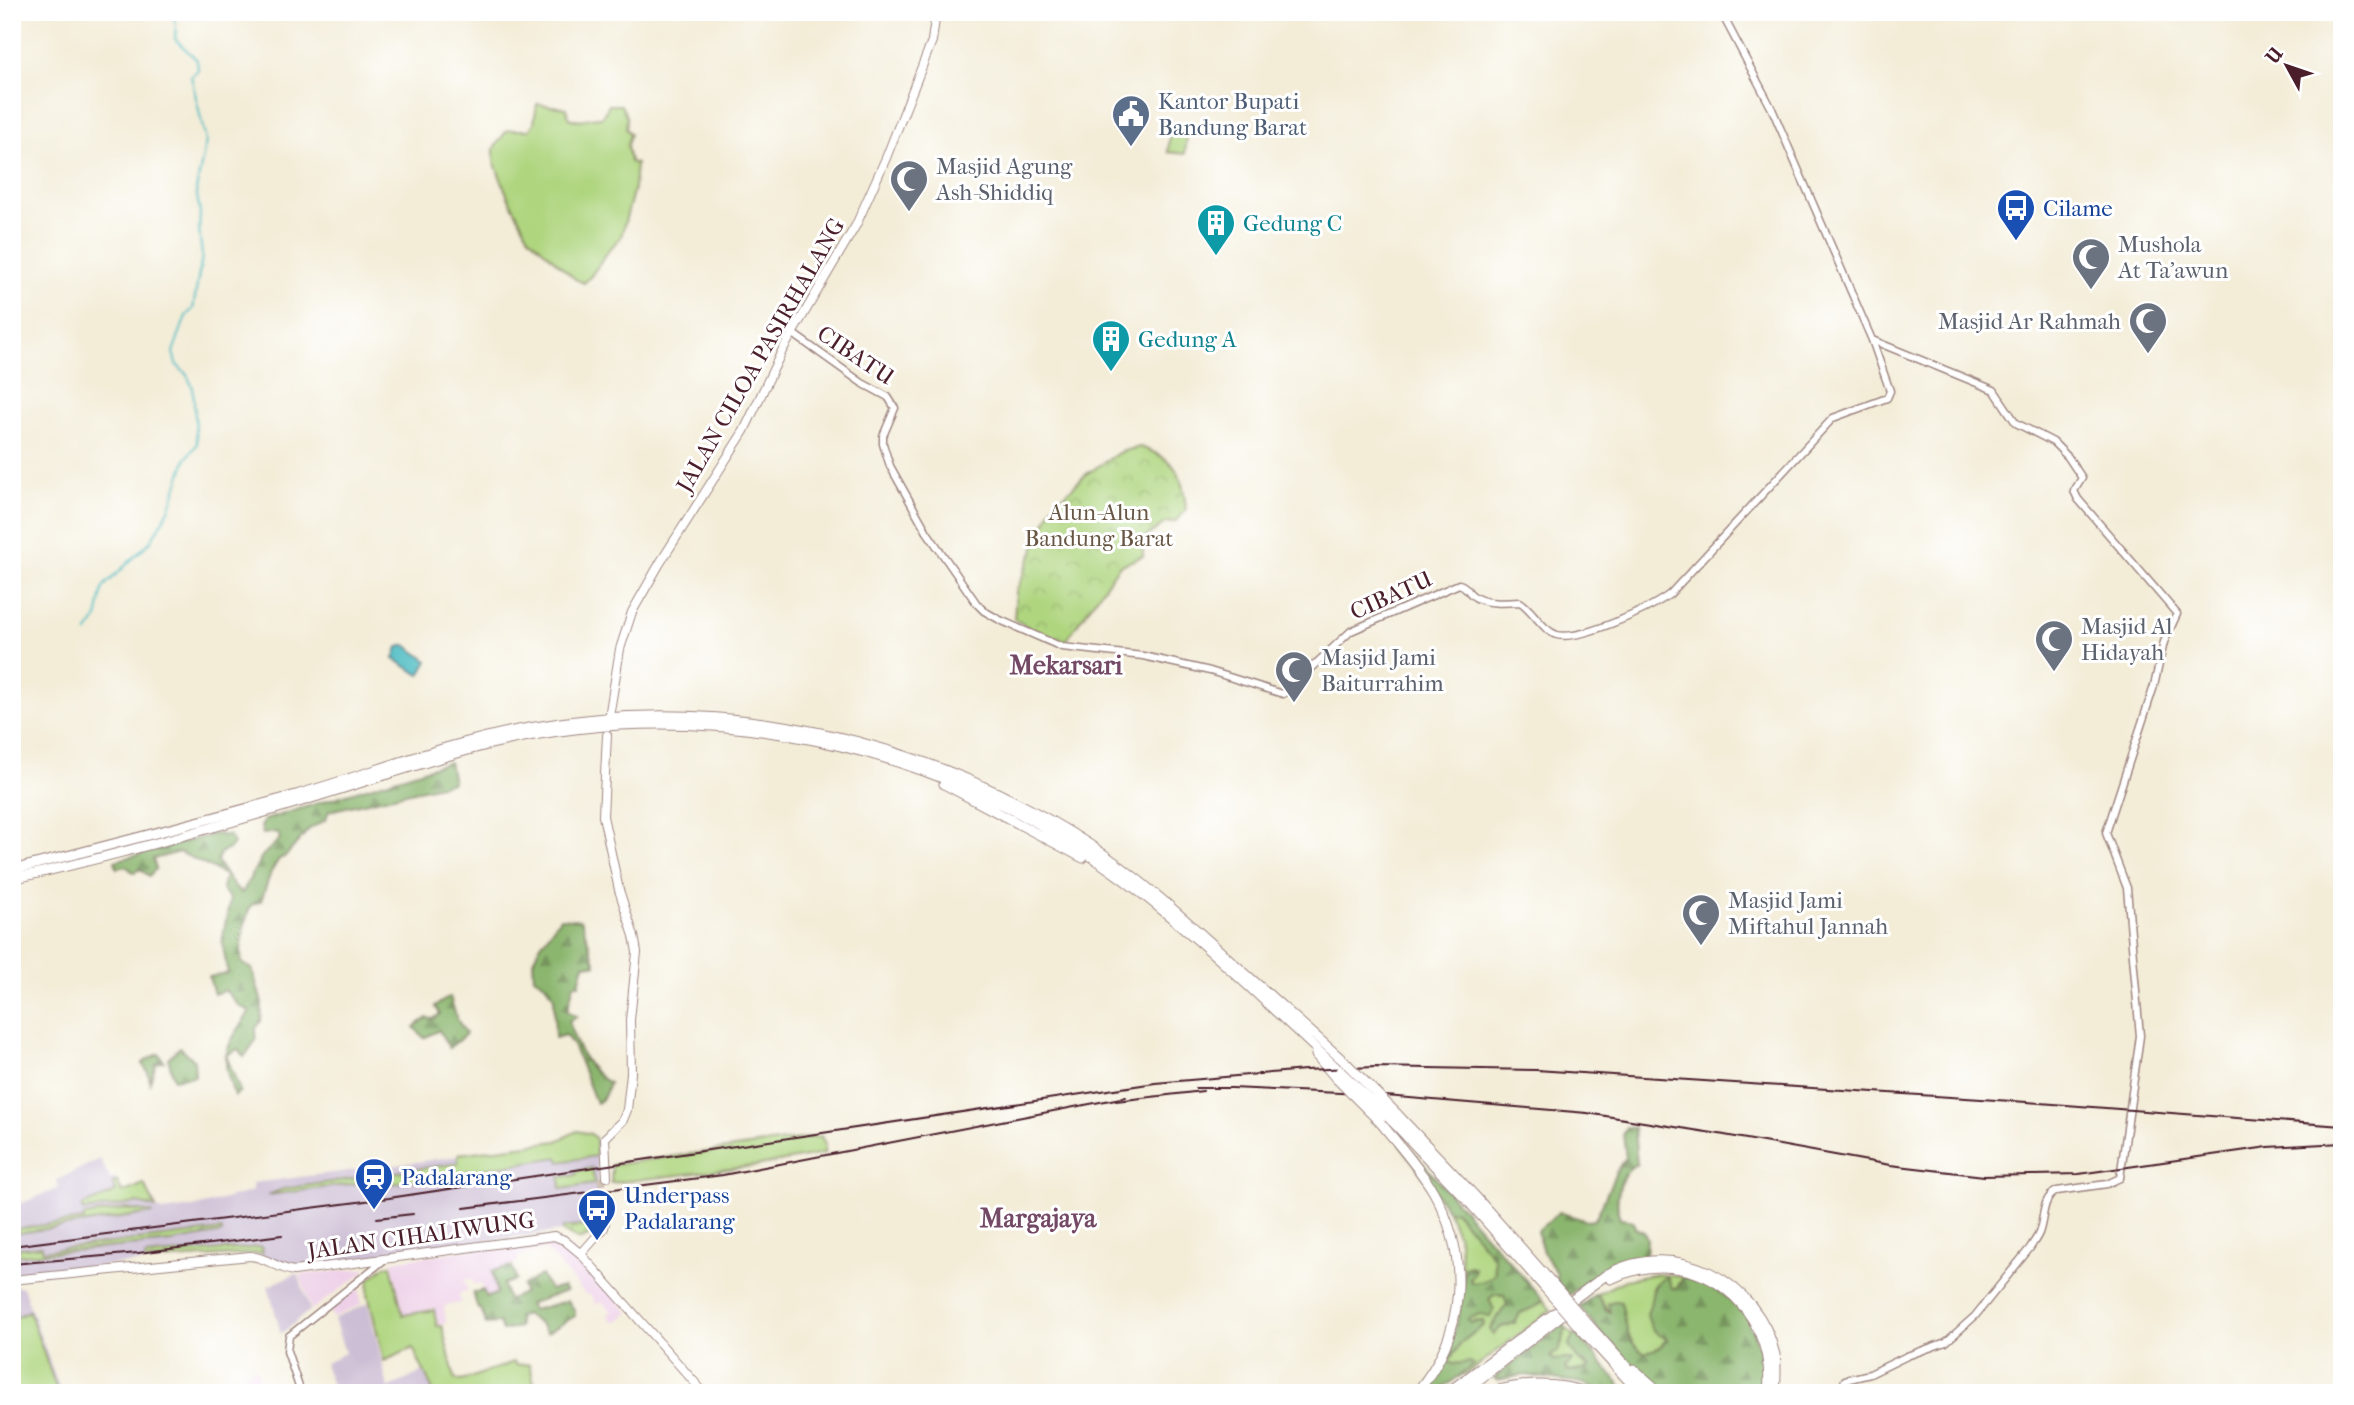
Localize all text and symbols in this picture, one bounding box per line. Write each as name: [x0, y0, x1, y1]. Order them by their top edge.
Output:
north arrow: [2252, 32, 2322, 102]
text: U: [2261, 43, 2288, 69]
place label: Kantor Bupati Bandung Barat: [1158, 88, 1307, 141]
public building icon: Kantor Bupati Bandung Barat: [1110, 93, 1152, 148]
place label: Masjid Agung Ash-Shiddiq: [935, 153, 1073, 206]
mosque icon: Masjid Agung Ash-Shiddiq: [888, 158, 930, 213]
bus stop icon: Cilame: [1995, 187, 2037, 242]
place label: Cilame: [2043, 195, 2113, 222]
building icon: Gedung C: [1195, 202, 1237, 257]
place label: Gedung C: [1243, 210, 1342, 237]
street label: JALAN CILOA PASIRHALANG: [670, 213, 850, 499]
place label: Mushola At Ta'awun: [2117, 231, 2229, 284]
mosque icon: Mushola At Ta'awun: [2070, 236, 2112, 291]
mosque icon: Masjid Ar Rahmah: [2127, 300, 2169, 355]
place label: Masjid Ar Rahmah: [1938, 308, 2121, 335]
building icon: Gedung A: [1090, 318, 1132, 373]
street label: CIBATU: [812, 320, 899, 391]
place label: Gedung A: [1138, 326, 1238, 353]
park label: Alun-Alun Bandung Barat: [1024, 499, 1174, 552]
street label: CIBATU: [1346, 565, 1437, 626]
place label: Masjid Al Hidayah: [2081, 613, 2173, 666]
mosque icon: Masjid Al Hidayah: [2033, 618, 2075, 673]
place label: Masjid Jami Baiturrahim: [1321, 644, 1444, 697]
mosque icon: Masjid Jami Baiturrahim: [1273, 649, 1315, 704]
district label: Mekarsari: [1009, 650, 1123, 681]
place label: Masjid Jami Miftahul Jannah: [1728, 887, 1888, 940]
mosque icon: Masjid Jami Miftahul Jannah: [1680, 892, 1722, 947]
station icon: Padalarang: [353, 1156, 395, 1211]
place label: Padalarang: [401, 1164, 512, 1191]
place label: Underpass Padalarang: [624, 1182, 735, 1235]
bus stop icon: Underpass Padalarang: [576, 1187, 618, 1242]
district label: Margajaya: [980, 1203, 1097, 1234]
street label: JALAN CIHALIWUNG: [304, 1206, 536, 1265]

